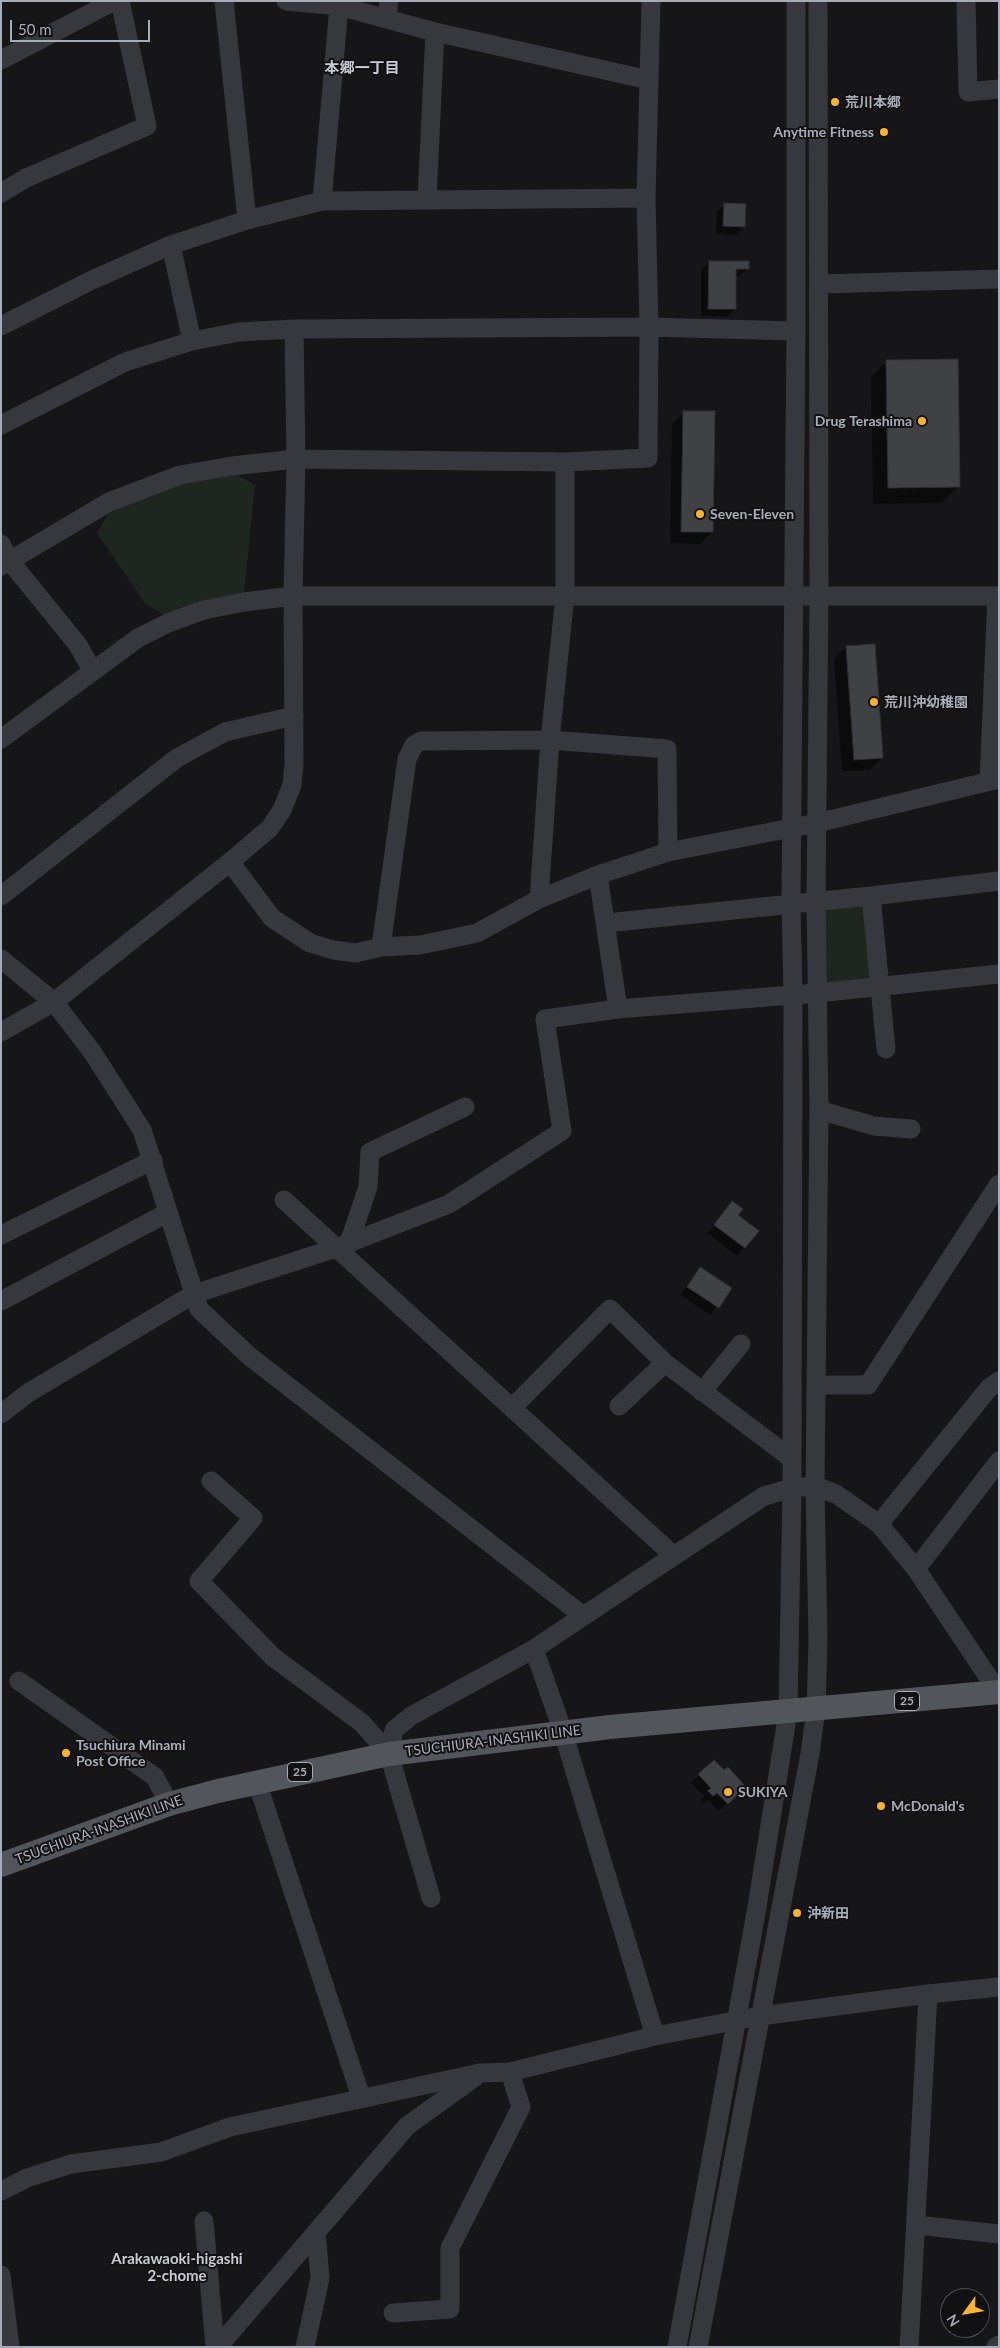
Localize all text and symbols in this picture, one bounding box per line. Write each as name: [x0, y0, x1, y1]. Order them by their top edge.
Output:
scale bar: [12, 10, 152, 42]
text: 50 m: [18, 20, 52, 38]
district label: 本郷一丁目: [325, 59, 399, 77]
place label: 荒川本郷: [845, 94, 901, 110]
marker: 荒川本郷: [829, 96, 841, 108]
place label: Anytime Fitness: [773, 124, 874, 140]
marker: Anytime Fitness: [878, 126, 890, 138]
place label: Drug Terashima: [815, 413, 912, 429]
marker: Drug Terashima: [916, 415, 928, 427]
place label: Seven-Eleven: [710, 506, 794, 522]
marker: Seven-Eleven: [694, 508, 706, 520]
place label: 荒川沖幼稚園: [884, 694, 968, 710]
marker: 荒川沖幼稚園: [868, 696, 880, 708]
road number: 25: [894, 1692, 920, 1710]
street label: TSUCHIURA-INASHIKI LINE: [404, 1722, 582, 1760]
place label: Tsuchiura Minami Post Office: [76, 1737, 186, 1770]
marker: Tsuchiura Minami Post Office: [60, 1747, 72, 1759]
road number: 25: [288, 1762, 312, 1781]
place label: SUKIYA: [738, 1784, 788, 1800]
marker: SUKIYA: [722, 1786, 734, 1798]
street label: TSUCHIURA-INASHIKI LINE: [13, 1792, 185, 1868]
place label: McDonald's: [891, 1798, 965, 1814]
marker: McDonald's: [875, 1800, 887, 1812]
place label: 沖新田: [807, 1905, 849, 1921]
marker: 沖新田: [791, 1907, 803, 1919]
district label: Arakawaoki-higashi 2-chome: [111, 2250, 243, 2285]
north arrow: [940, 2288, 990, 2338]
text: N: [943, 2312, 963, 2330]

